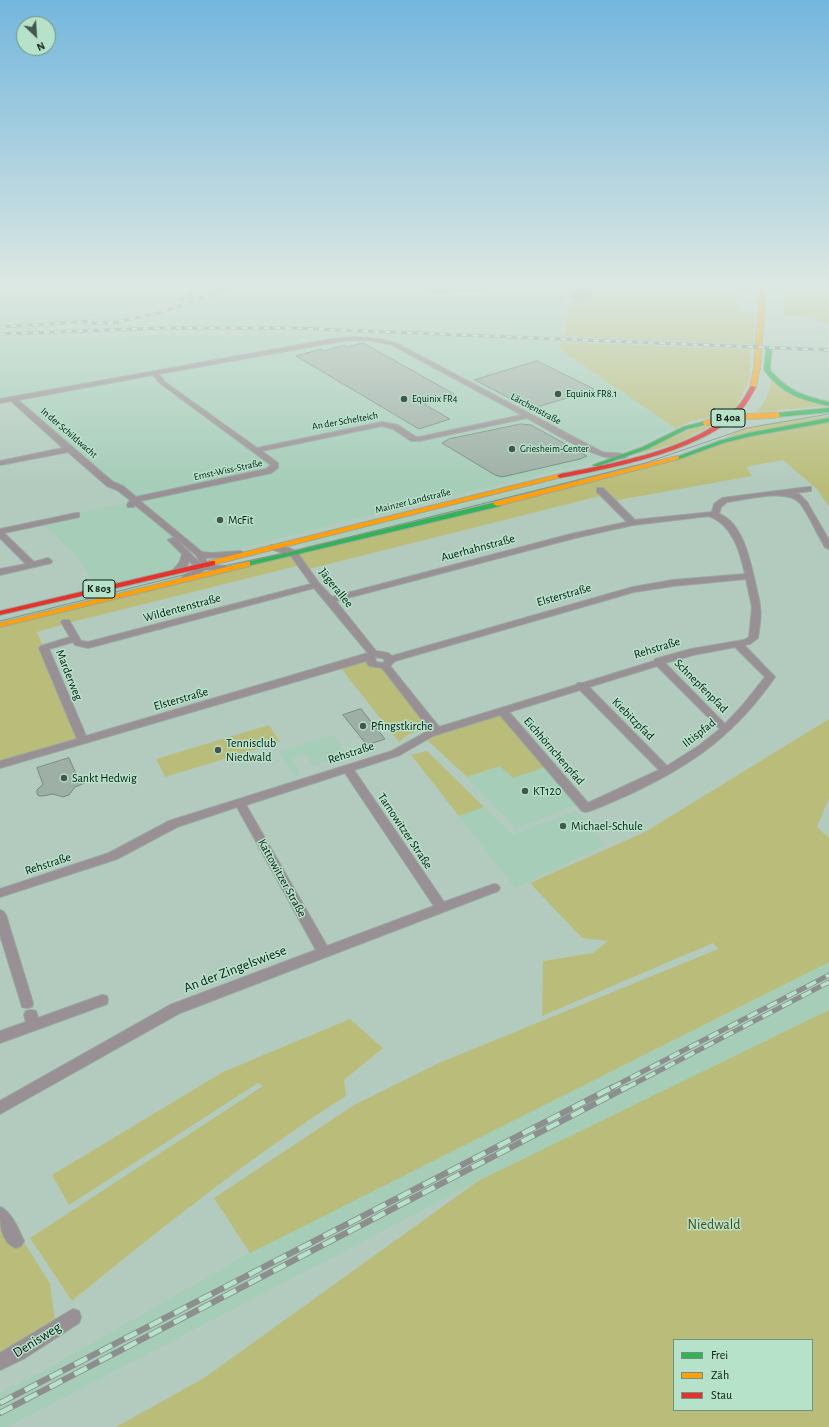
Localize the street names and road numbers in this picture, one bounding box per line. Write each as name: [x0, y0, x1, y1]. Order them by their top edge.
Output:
street label: Lärchenstraße: [509, 391, 563, 427]
street label: In der Schildwacht: [38, 405, 100, 461]
street label: An der Schelteich: [311, 409, 379, 433]
road number: B 40a: [711, 409, 745, 427]
street label: Ernst-Wiss-Straße: [193, 457, 263, 483]
street label: Mainzer Landstraße: [374, 486, 452, 516]
street label: Auerhahnstraße: [439, 531, 517, 565]
street label: Jägerallee: [316, 565, 356, 611]
road number: K 803: [83, 580, 115, 598]
street label: Elsterstraße: [535, 580, 593, 610]
street label: Wildentenstraße: [142, 591, 222, 625]
street label: Rehstraße: [632, 634, 682, 662]
street label: Marderweg: [52, 647, 86, 703]
street label: Schnepfenpfad: [671, 656, 731, 716]
street label: Elsterstraße: [152, 684, 210, 714]
street label: Kiebitzpfad: [609, 695, 657, 743]
street label: Eichhörnchenpfad: [521, 714, 587, 788]
street label: Iltispfad: [679, 715, 719, 751]
street label: Rehstraße: [326, 739, 376, 767]
street label: Tarnowitzer Straße: [374, 790, 436, 872]
street label: Kattowitzer Straße: [255, 836, 309, 920]
street label: Rehstraße: [23, 850, 73, 878]
street label: An der Zingelswiese: [181, 942, 289, 996]
street label: Denisweg: [10, 1319, 64, 1361]

